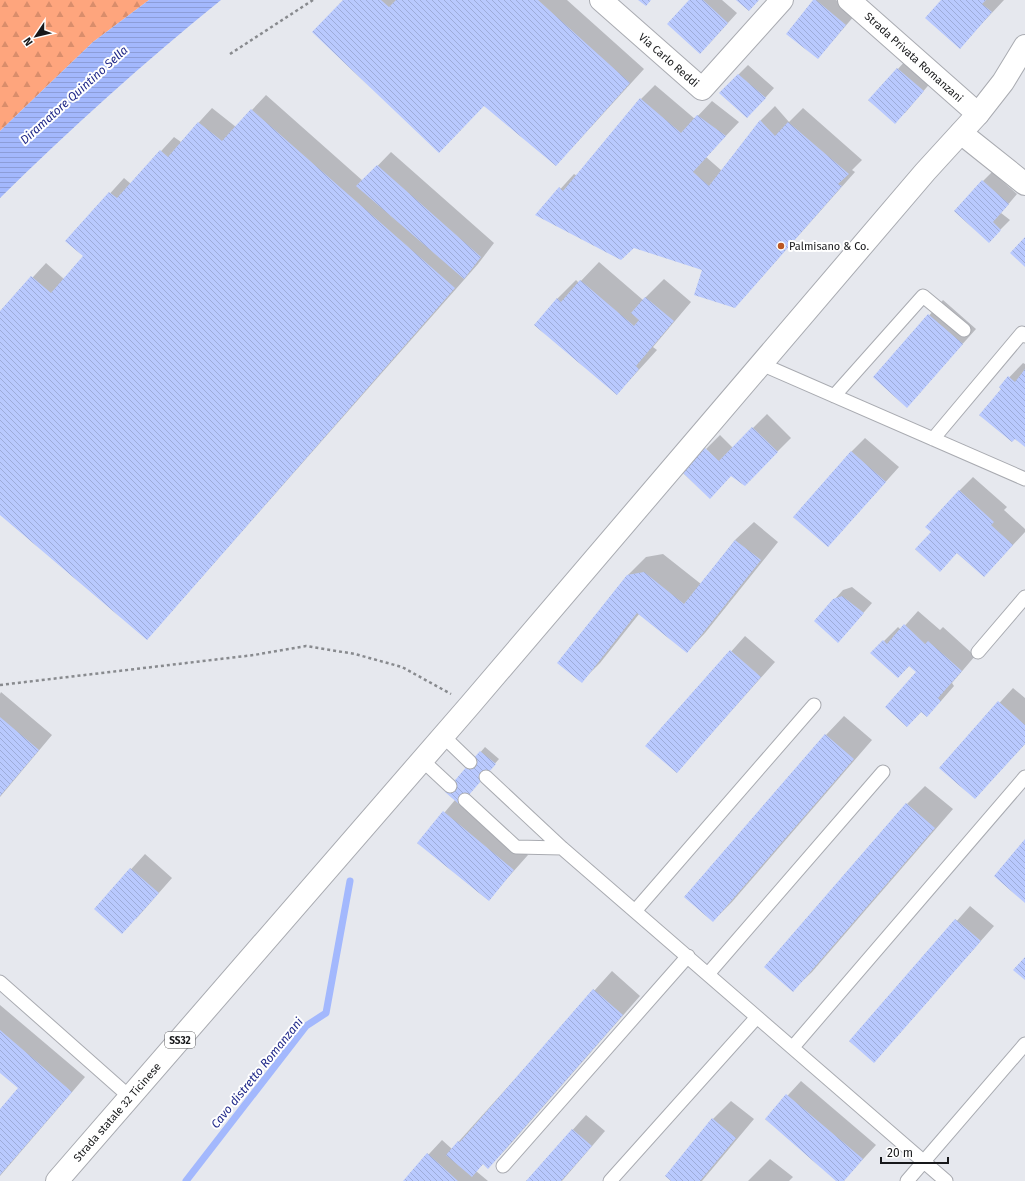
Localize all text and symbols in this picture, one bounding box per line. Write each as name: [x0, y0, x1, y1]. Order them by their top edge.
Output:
street label: Strada Privata Romanzani: [862, 10, 965, 105]
north arrow: [16, 16, 56, 56]
street label: Via Carlo Reddi: [636, 31, 701, 90]
text: N: [21, 35, 36, 48]
water label: Diramatore Quintino Sella: [17, 43, 131, 147]
place label: Palmisano & Co.: [789, 240, 869, 253]
marker: Palmisano & Co.: [776, 241, 786, 251]
water label: Cavo distretto Romanzani: [208, 1014, 306, 1131]
road number: SS32: [165, 1032, 195, 1048]
street label: Strada statale 32 Ticinese: [71, 1060, 164, 1164]
scale bar: [881, 1139, 948, 1165]
text: 20 m: [887, 1146, 913, 1160]

